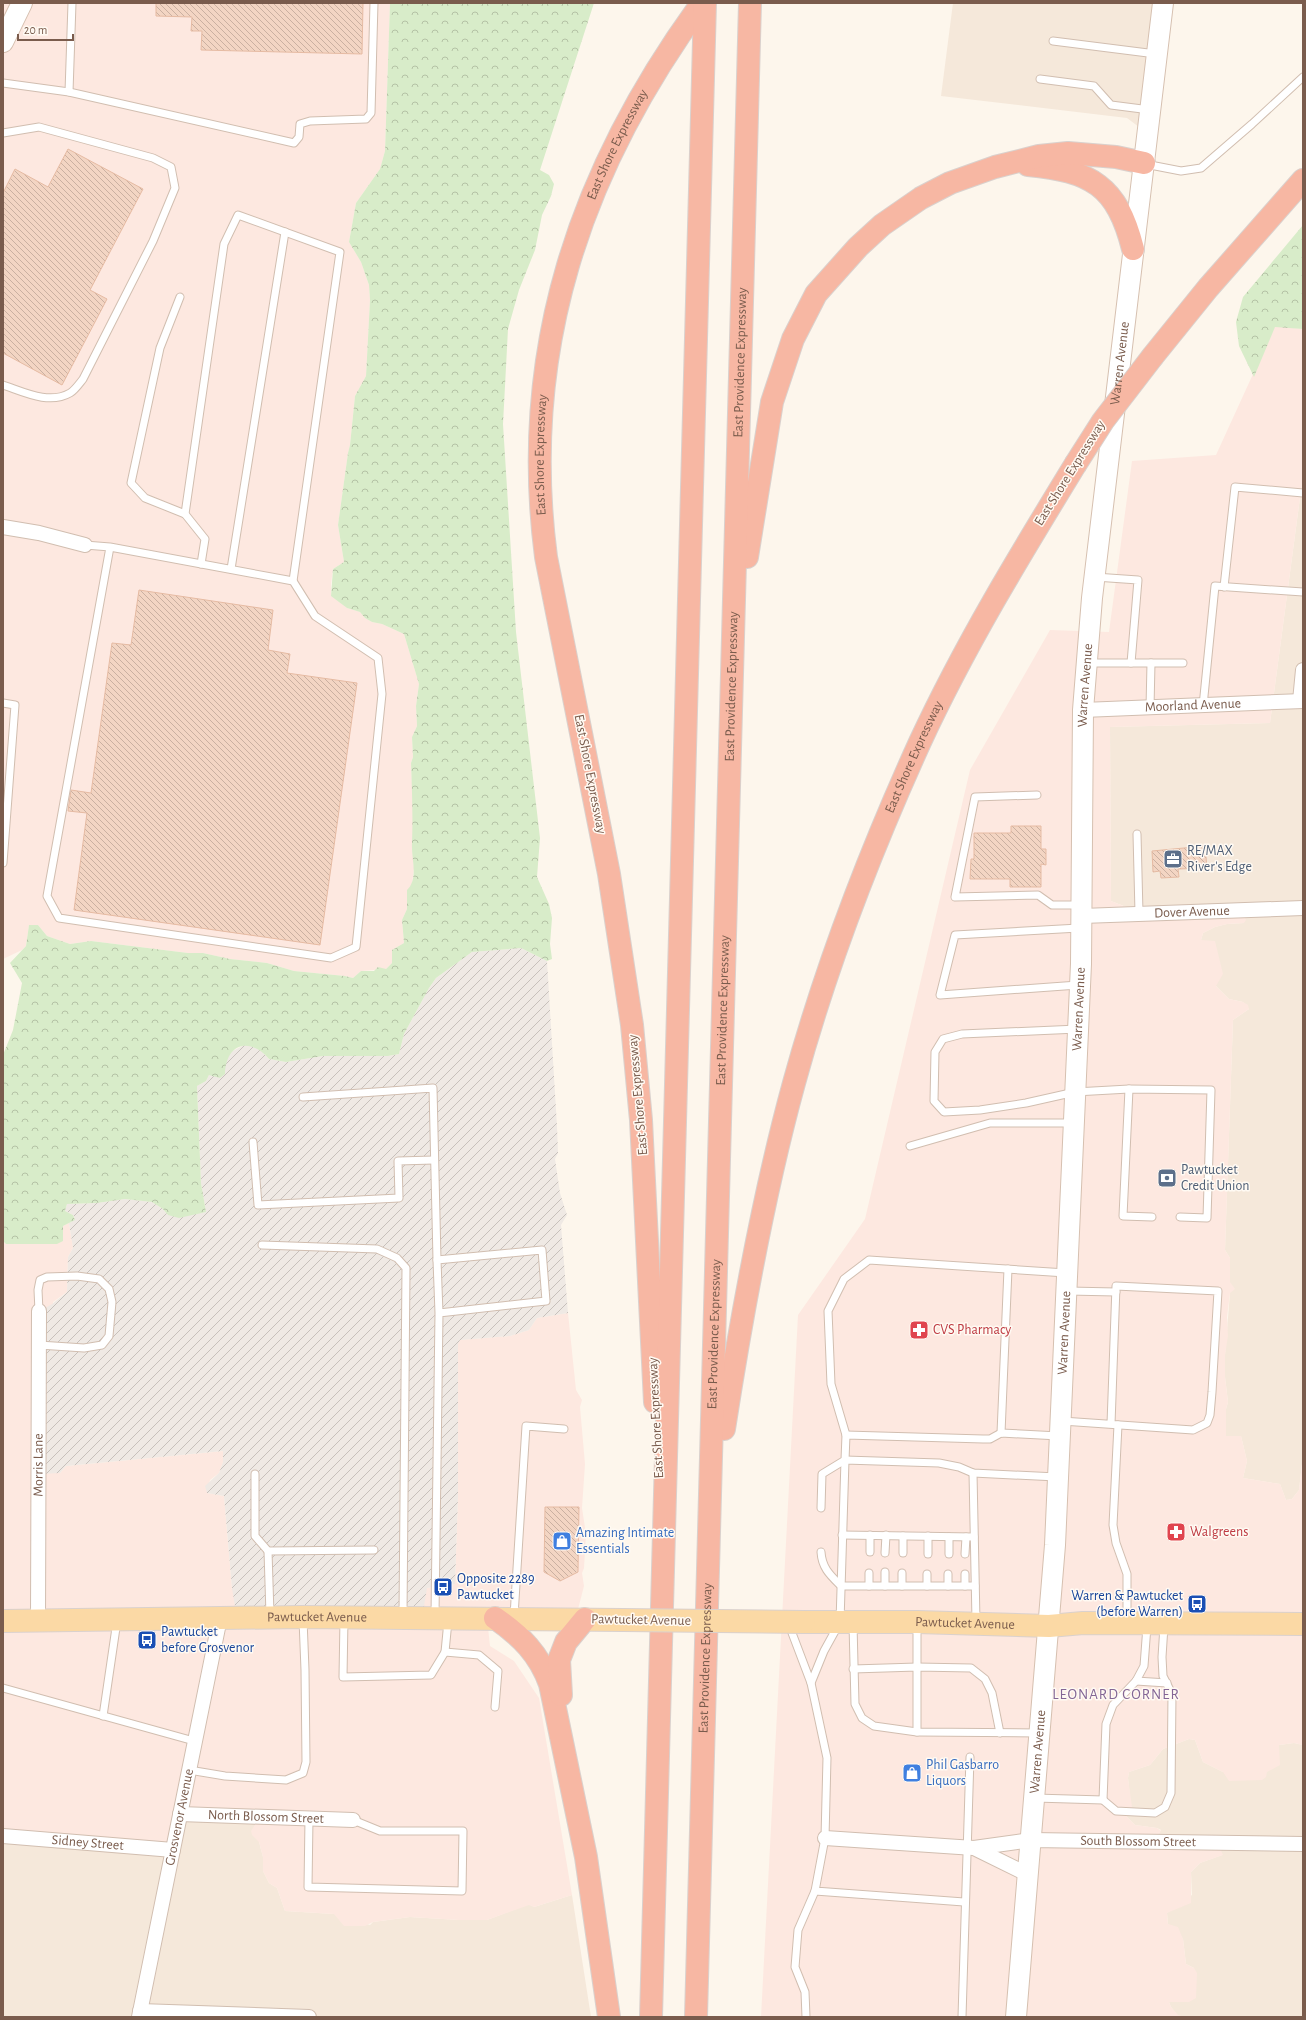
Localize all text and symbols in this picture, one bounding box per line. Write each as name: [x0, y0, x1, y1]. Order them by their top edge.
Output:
scale bar: [18, 16, 73, 42]
text: 20 m: [24, 24, 47, 36]
street label: East Shore Expressway: [585, 87, 651, 202]
street label: East Providence Expressway: [731, 287, 749, 438]
street label: Warren Avenue: [1108, 321, 1132, 406]
street label: East Shore Expressway: [533, 394, 550, 516]
street label: East Shore Expressway: [1032, 418, 1108, 528]
street label: East Providence Expressway: [723, 611, 741, 762]
street label: Warren Avenue: [1076, 643, 1095, 727]
street label: Moorland Avenue: [1144, 697, 1241, 714]
street label: East Shore Expressway: [883, 699, 946, 815]
street label: East Shore Expressway: [572, 713, 608, 835]
place label: RE/MAX River's Edge: [1187, 844, 1252, 874]
office icon: RE/MAX River's Edge: [1162, 848, 1184, 870]
street label: Dover Avenue: [1154, 904, 1230, 920]
street label: East Providence Expressway: [714, 935, 732, 1086]
street label: Warren Avenue: [1070, 967, 1088, 1051]
street label: East Shore Expressway: [626, 1034, 650, 1156]
place label: Pawtucket Credit Union: [1181, 1163, 1249, 1193]
bank icon: Pawtucket Credit Union: [1156, 1167, 1178, 1189]
street label: East Providence Expressway: [705, 1259, 723, 1410]
street label: Warren Avenue: [1056, 1291, 1073, 1375]
pharmacy icon: CVS Pharmacy: [908, 1319, 930, 1341]
place label: CVS Pharmacy: [933, 1323, 1011, 1337]
street label: East Shore Expressway: [646, 1357, 666, 1479]
street label: Morris Lane: [31, 1433, 46, 1497]
pharmacy icon: Walgreens: [1165, 1521, 1187, 1543]
place label: Walgreens: [1190, 1525, 1248, 1539]
place label: Amazing Intimate Essentials: [576, 1526, 674, 1556]
shop icon: Amazing Intimate Essentials: [551, 1530, 573, 1552]
place label: Opposite 2289 Pawtucket: [457, 1572, 535, 1602]
bus stop icon: Opposite 2289 Pawtucket: [432, 1576, 454, 1598]
street label: East Providence Expressway: [697, 1583, 715, 1733]
place label: Warren & Pawtucket (before Warren): [1071, 1589, 1184, 1619]
bus stop icon: Warren & Pawtucket (before Warren): [1186, 1593, 1208, 1615]
street label: Pawtucket Avenue: [267, 1610, 367, 1625]
street label: Pawtucket Avenue: [591, 1612, 691, 1628]
street label: Pawtucket Avenue: [915, 1615, 1015, 1632]
place label: Pawtucket before Grosvenor: [161, 1625, 254, 1655]
bus stop icon: Pawtucket before Grosvenor: [136, 1629, 158, 1651]
district label: LEONARD CORNER: [1052, 1687, 1180, 1702]
street label: Warren Avenue: [1027, 1709, 1048, 1794]
place label: Phil Gasbarro Liquors: [926, 1758, 999, 1788]
shop icon: Phil Gasbarro Liquors: [901, 1762, 923, 1784]
street label: Grosvenor Avenue: [163, 1767, 196, 1867]
street label: North Blossom Street: [208, 1808, 325, 1826]
street label: Sidney Street: [51, 1833, 125, 1853]
street label: South Blossom Street: [1080, 1834, 1197, 1849]

